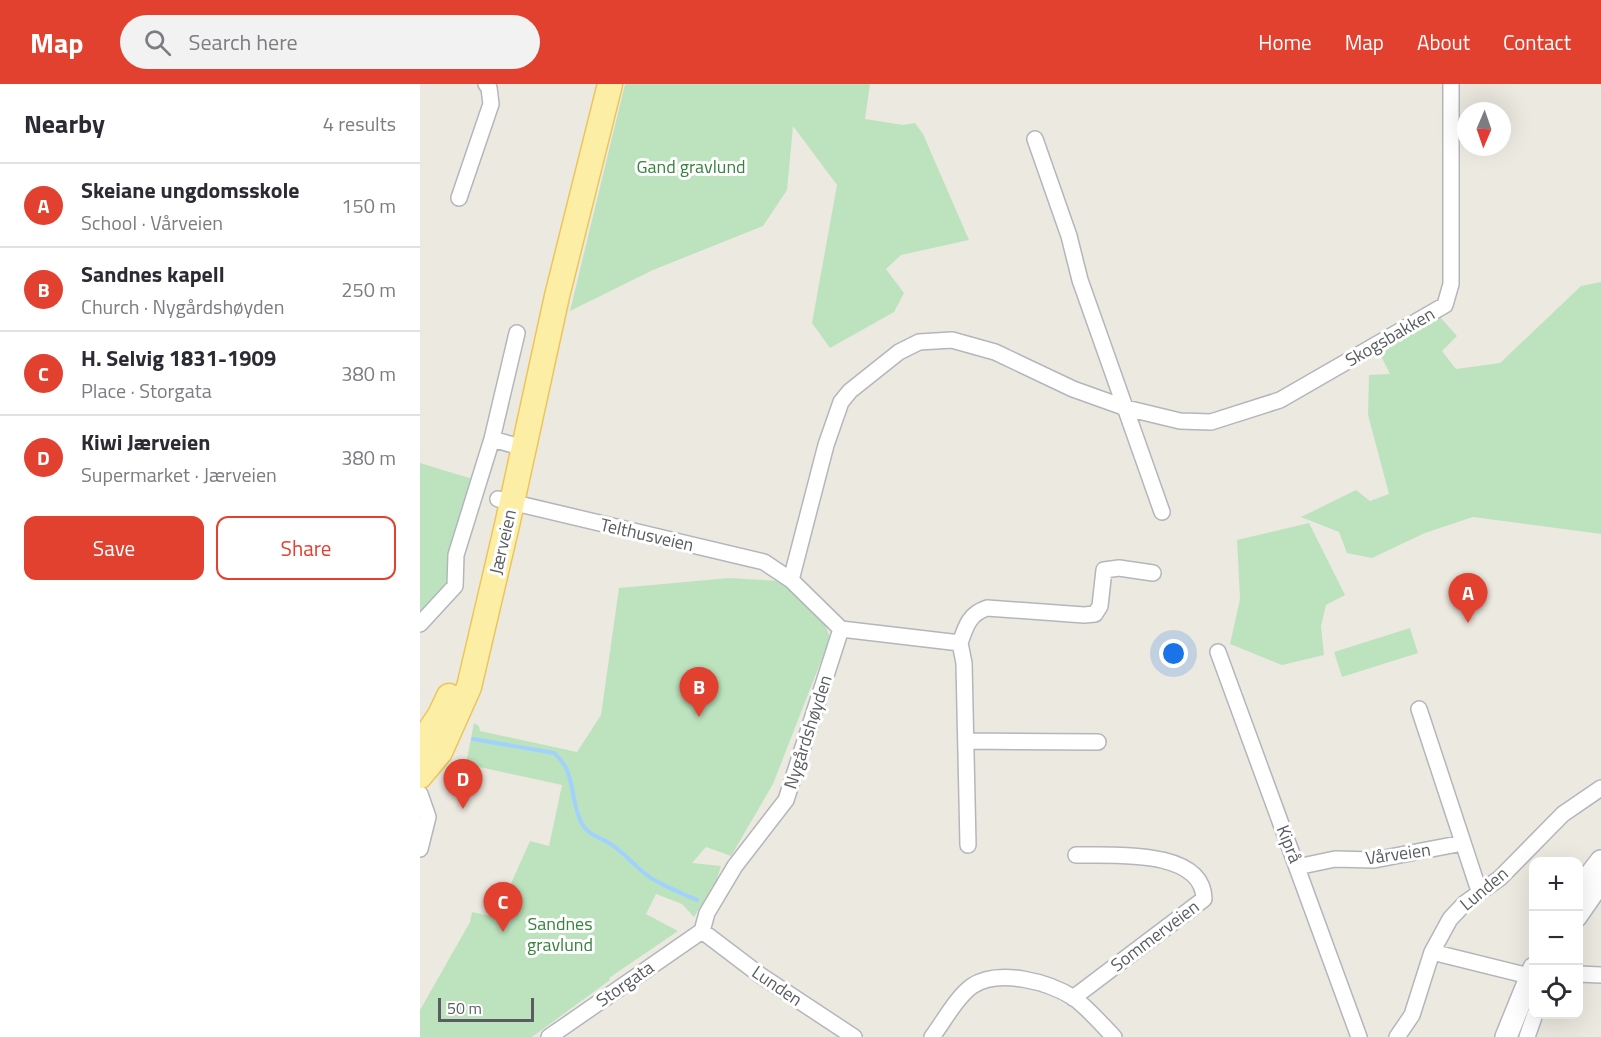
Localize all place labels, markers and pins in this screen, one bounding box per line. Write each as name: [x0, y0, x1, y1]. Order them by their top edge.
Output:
pin: A: [1448, 574, 1488, 623]
pin: B: [680, 668, 718, 717]
pin: D: [444, 760, 483, 809]
pin: C: [484, 882, 523, 932]

